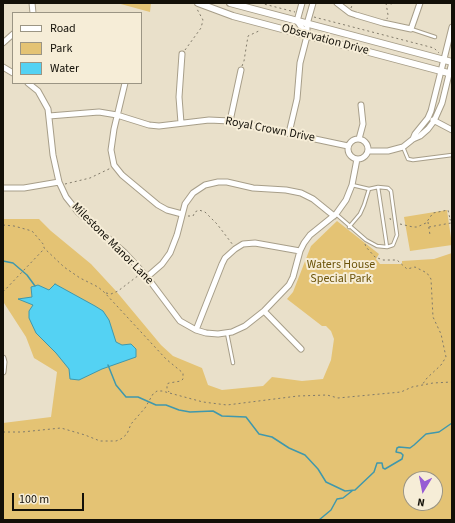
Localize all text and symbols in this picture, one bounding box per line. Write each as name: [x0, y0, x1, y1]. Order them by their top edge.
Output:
legend: [12, 12, 142, 84]
text: Road: [50, 20, 76, 37]
street label: Observation Drive: [280, 21, 370, 59]
text: Park: [50, 40, 72, 57]
text: Water: [50, 60, 79, 77]
street label: Royal Crown Drive: [224, 114, 316, 146]
street label: Milestone Manor Lane: [68, 200, 156, 288]
park label: Waters House Special Park: [307, 258, 375, 286]
north arrow: [403, 471, 443, 511]
scale bar: [14, 485, 86, 511]
text: 100 m: [19, 491, 49, 508]
text: N: [416, 494, 426, 510]

